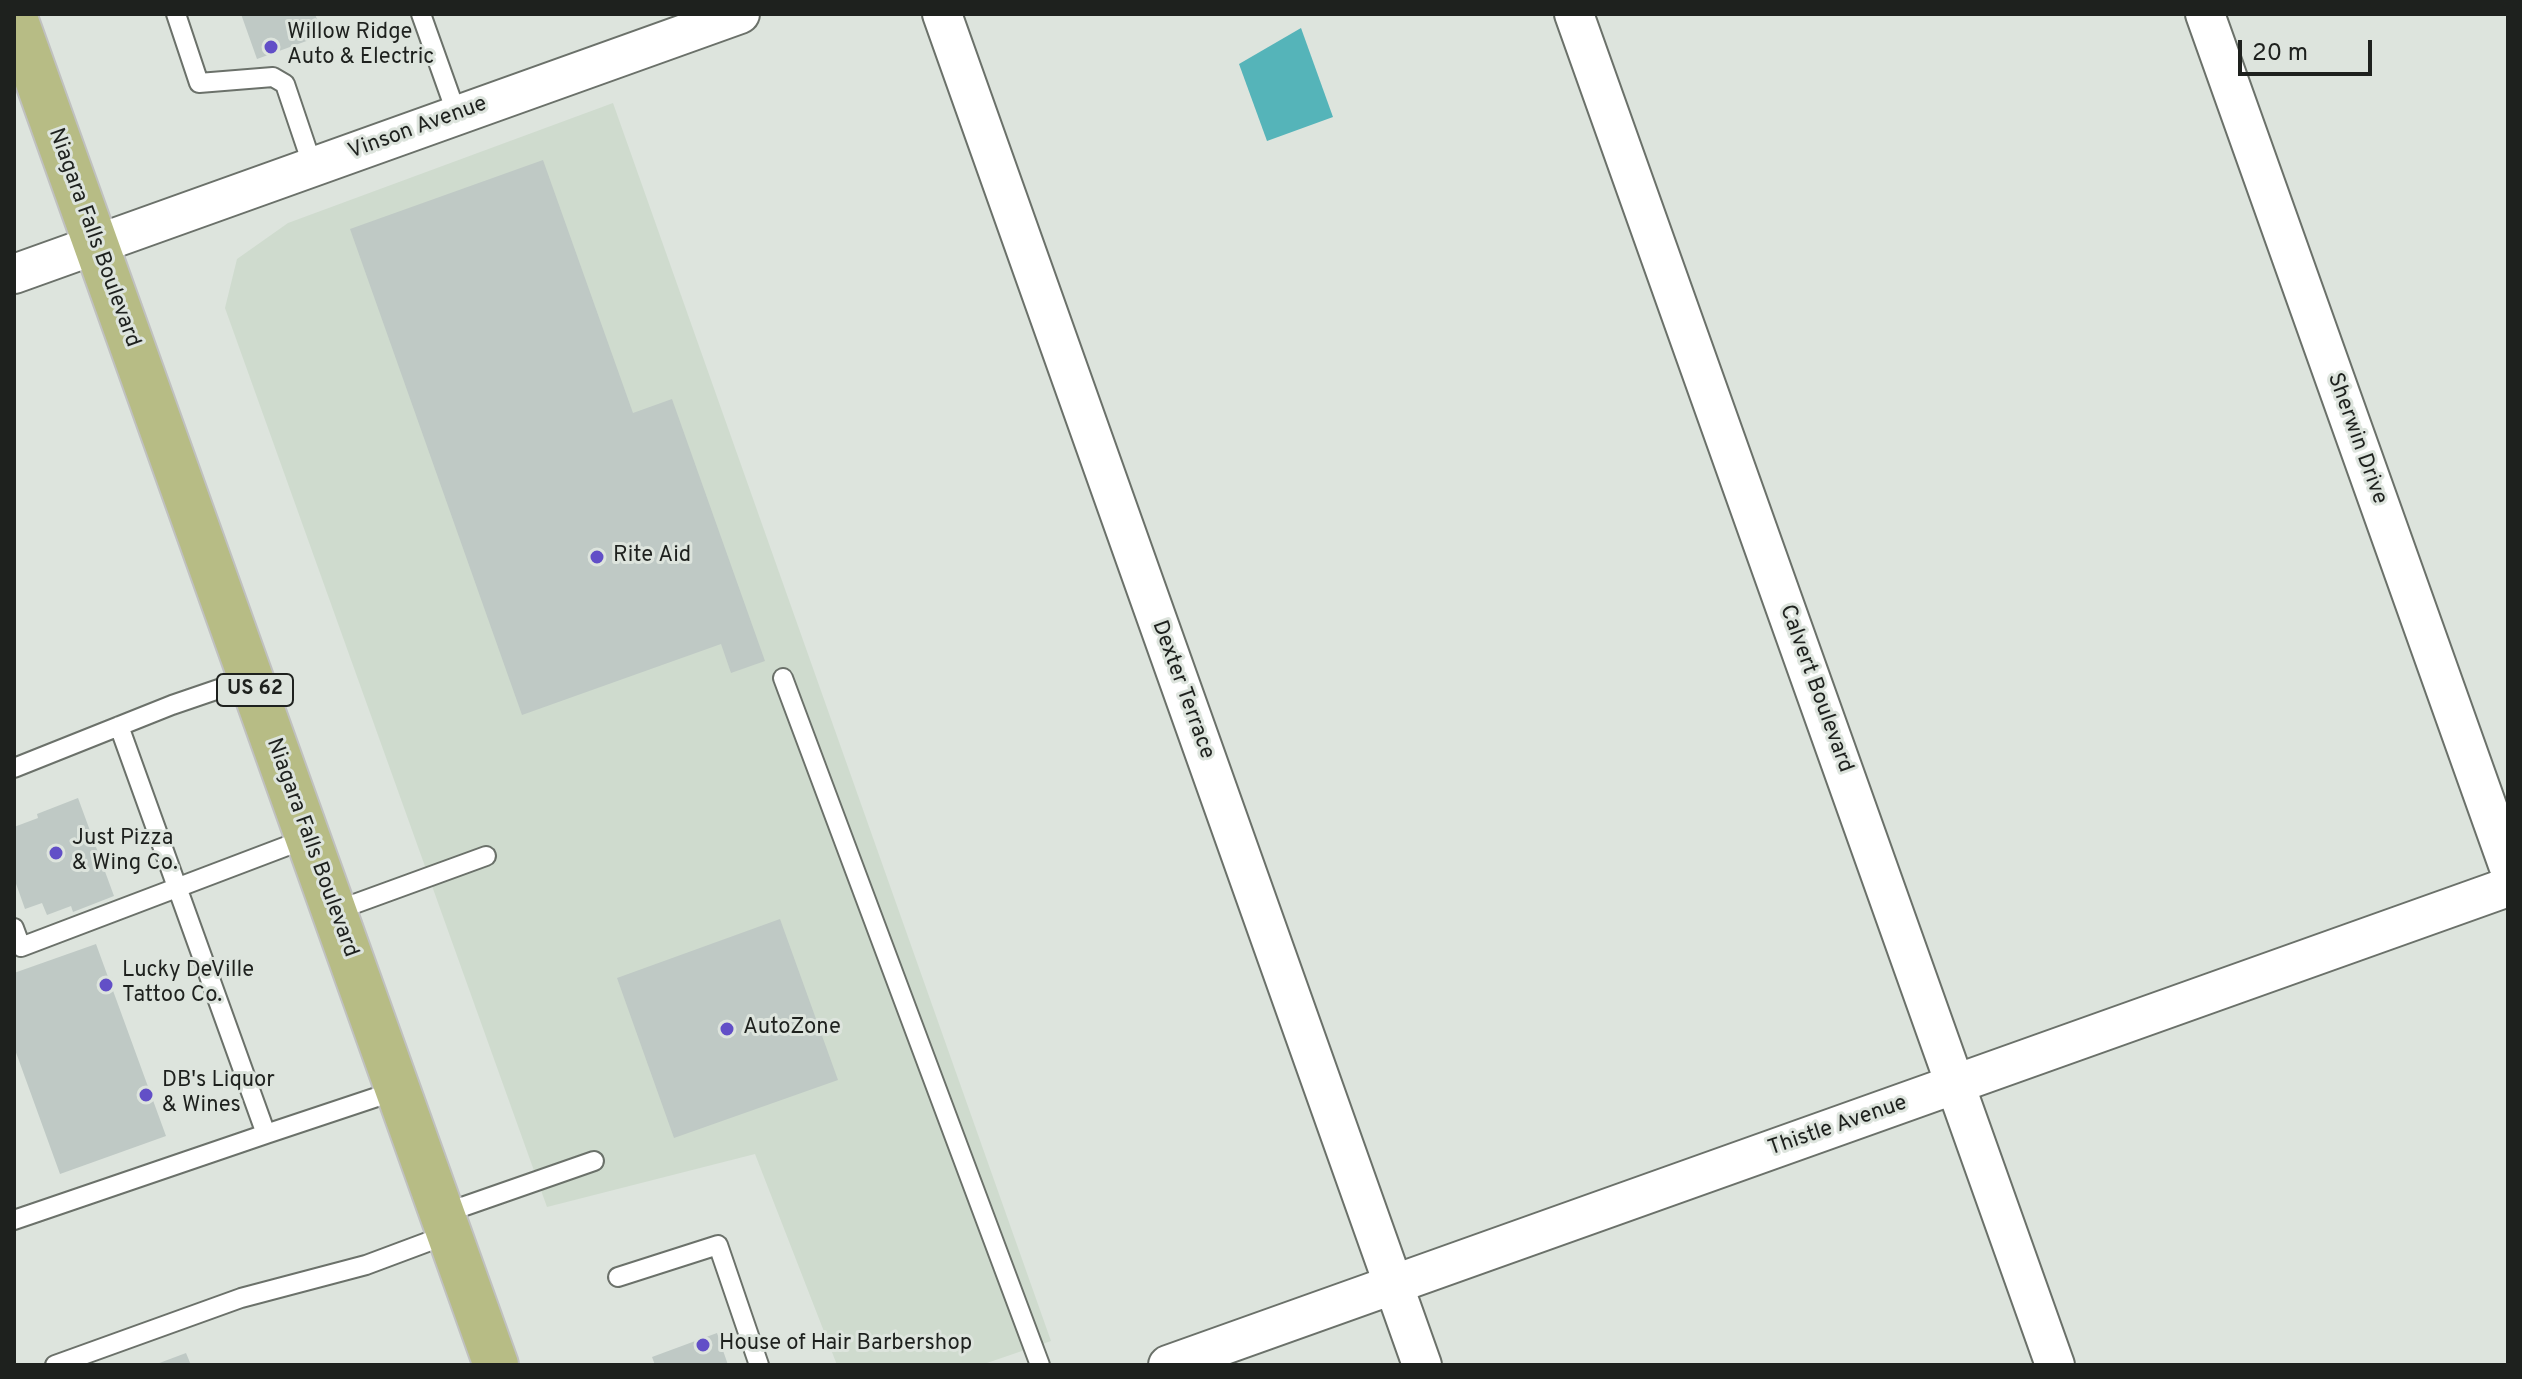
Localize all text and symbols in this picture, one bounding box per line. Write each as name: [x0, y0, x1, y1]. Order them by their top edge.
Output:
place label: Willow Ridge Auto & Electric: [287, 21, 434, 72]
scale bar: [2242, 24, 2376, 74]
marker: Willow Ridge Auto & Electric: [262, 38, 280, 56]
text: 20 m: [2252, 39, 2308, 69]
street label: Vinson Avenue: [345, 92, 491, 166]
street label: Niagara Falls Boulevard: [41, 125, 145, 351]
street label: Sherwin Drive: [2320, 370, 2392, 508]
place label: Rite Aid: [613, 544, 691, 570]
marker: Rite Aid: [588, 548, 606, 566]
street label: Calvert Boulevard: [1772, 601, 1858, 777]
street label: Dexter Terrace: [1145, 617, 1219, 763]
road number: US 62: [217, 674, 293, 706]
street label: Niagara Falls Boulevard: [259, 735, 363, 961]
place label: Just Pizza & Wing Co.: [72, 827, 178, 878]
marker: Just Pizza & Wing Co.: [47, 844, 65, 862]
place label: Lucky DeVille Tattoo Co.: [122, 959, 254, 1010]
marker: Lucky DeVille Tattoo Co.: [97, 976, 115, 994]
place label: AutoZone: [743, 1016, 841, 1042]
marker: AutoZone: [718, 1020, 736, 1038]
place label: DB's Liquor & Wines: [162, 1069, 275, 1120]
marker: DB's Liquor & Wines: [137, 1086, 155, 1104]
street label: Thistle Avenue: [1765, 1091, 1911, 1163]
place label: House of Hair Barbershop: [719, 1332, 972, 1358]
marker: House of Hair Barbershop: [694, 1336, 712, 1354]

